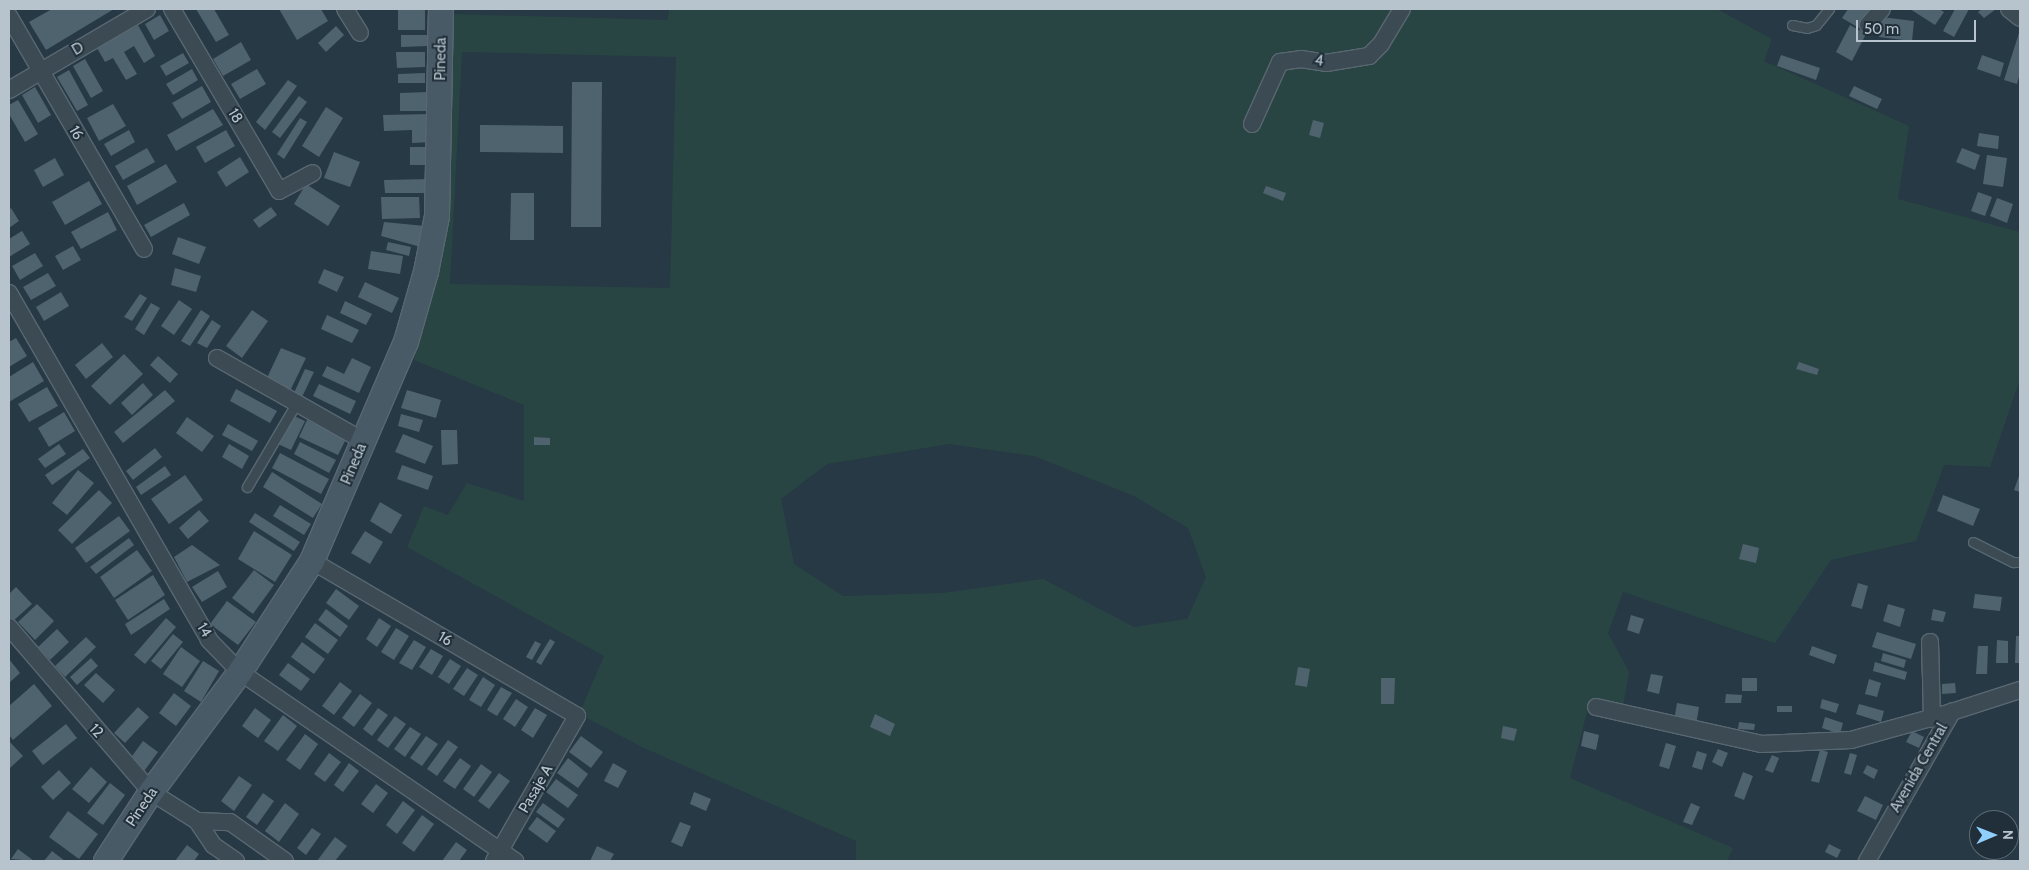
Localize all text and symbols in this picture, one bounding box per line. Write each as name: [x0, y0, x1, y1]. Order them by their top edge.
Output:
scale bar: [1859, 10, 1979, 42]
text: 50 m: [1864, 20, 1899, 38]
street label: Pineda: [432, 37, 450, 81]
street label: D: [69, 38, 87, 60]
street label: 4: [1314, 52, 1324, 70]
street label: 18: [224, 105, 246, 127]
street label: 16: [65, 123, 87, 143]
street label: Pineda: [337, 441, 371, 487]
street label: 14: [193, 620, 215, 640]
street label: 16: [435, 628, 455, 650]
street label: 12: [85, 720, 107, 742]
street label: Avenida Central: [1886, 720, 1952, 816]
street label: Pasaje A: [515, 762, 557, 816]
street label: Pineda: [122, 784, 162, 830]
north arrow: [1969, 810, 2019, 860]
text: N: [1999, 830, 2017, 840]

